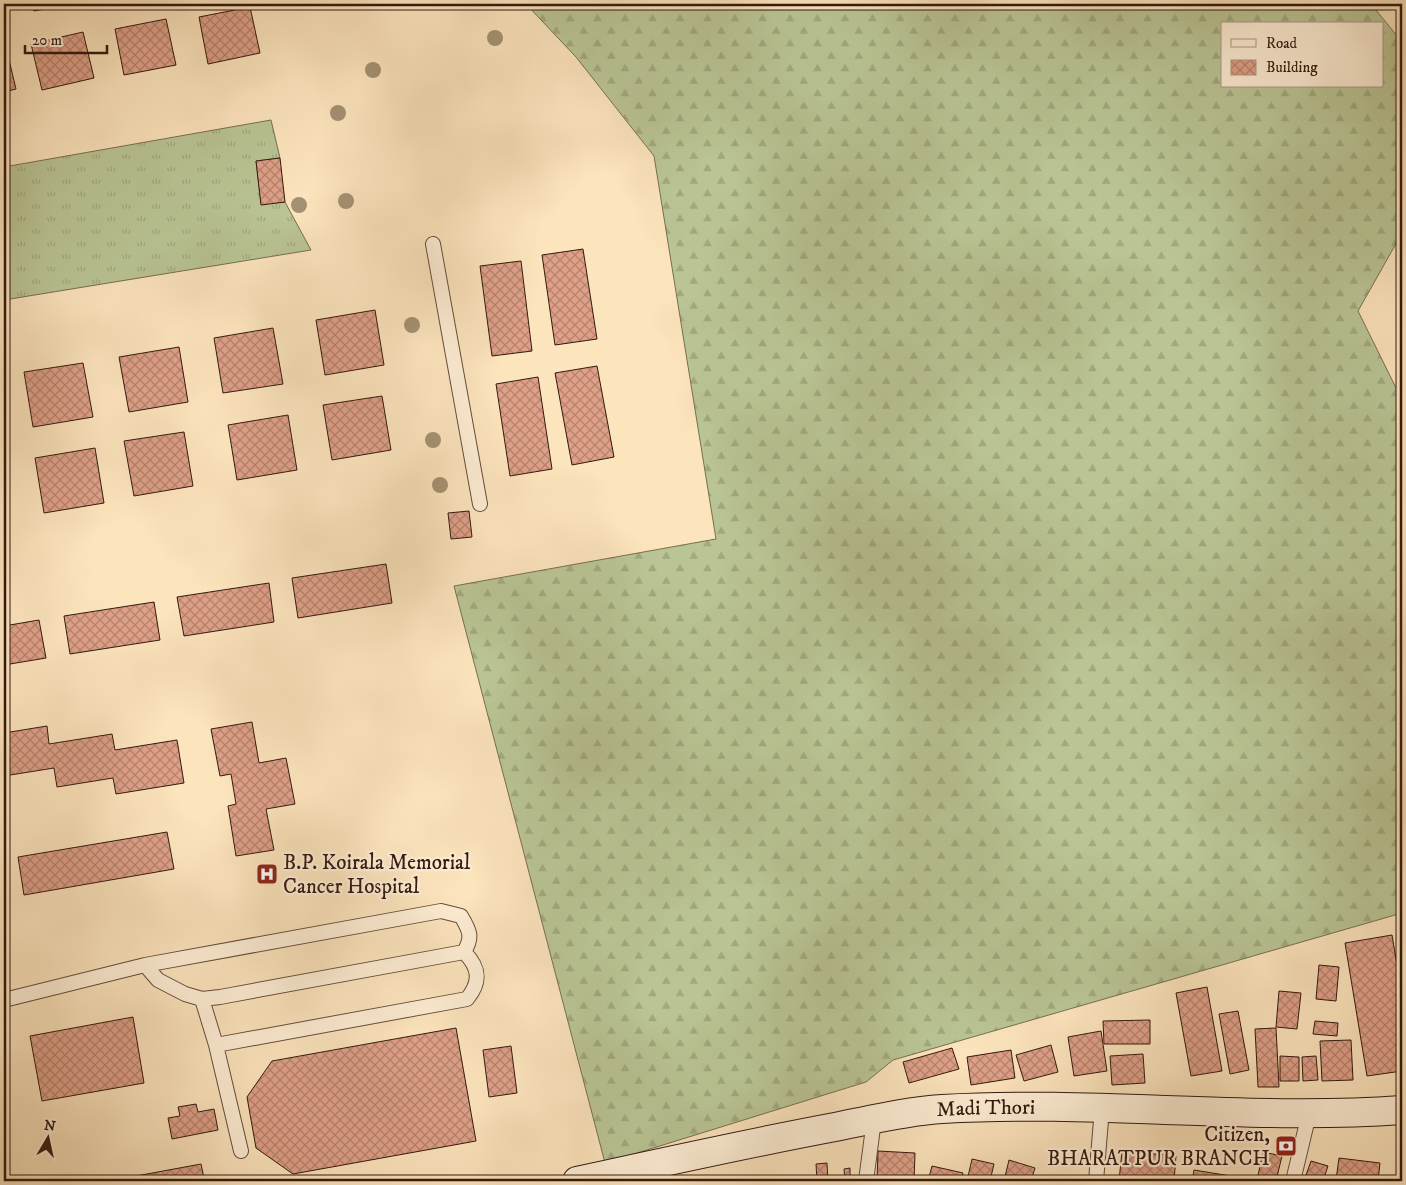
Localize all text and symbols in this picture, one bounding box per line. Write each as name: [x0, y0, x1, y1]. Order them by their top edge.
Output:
scale bar: [25, 22, 108, 54]
legend: [1221, 22, 1384, 88]
text: 20 m: [32, 31, 62, 50]
text: Road: [1266, 34, 1298, 53]
text: Building: [1266, 58, 1318, 77]
place label: B.P. Koirala Memorial Cancer Hospital: [283, 850, 471, 900]
hospital icon: B.P. Koirala Memorial Cancer Hospital: [255, 862, 279, 886]
street label: Madi Thori: [936, 1095, 1035, 1123]
north arrow: [22, 1112, 72, 1162]
text: N: [43, 1116, 57, 1136]
place label: Citizen, BHARATPUR BRANCH: [1047, 1122, 1270, 1172]
bank icon: Citizen, BHARATPUR BRANCH: [1274, 1134, 1298, 1158]

